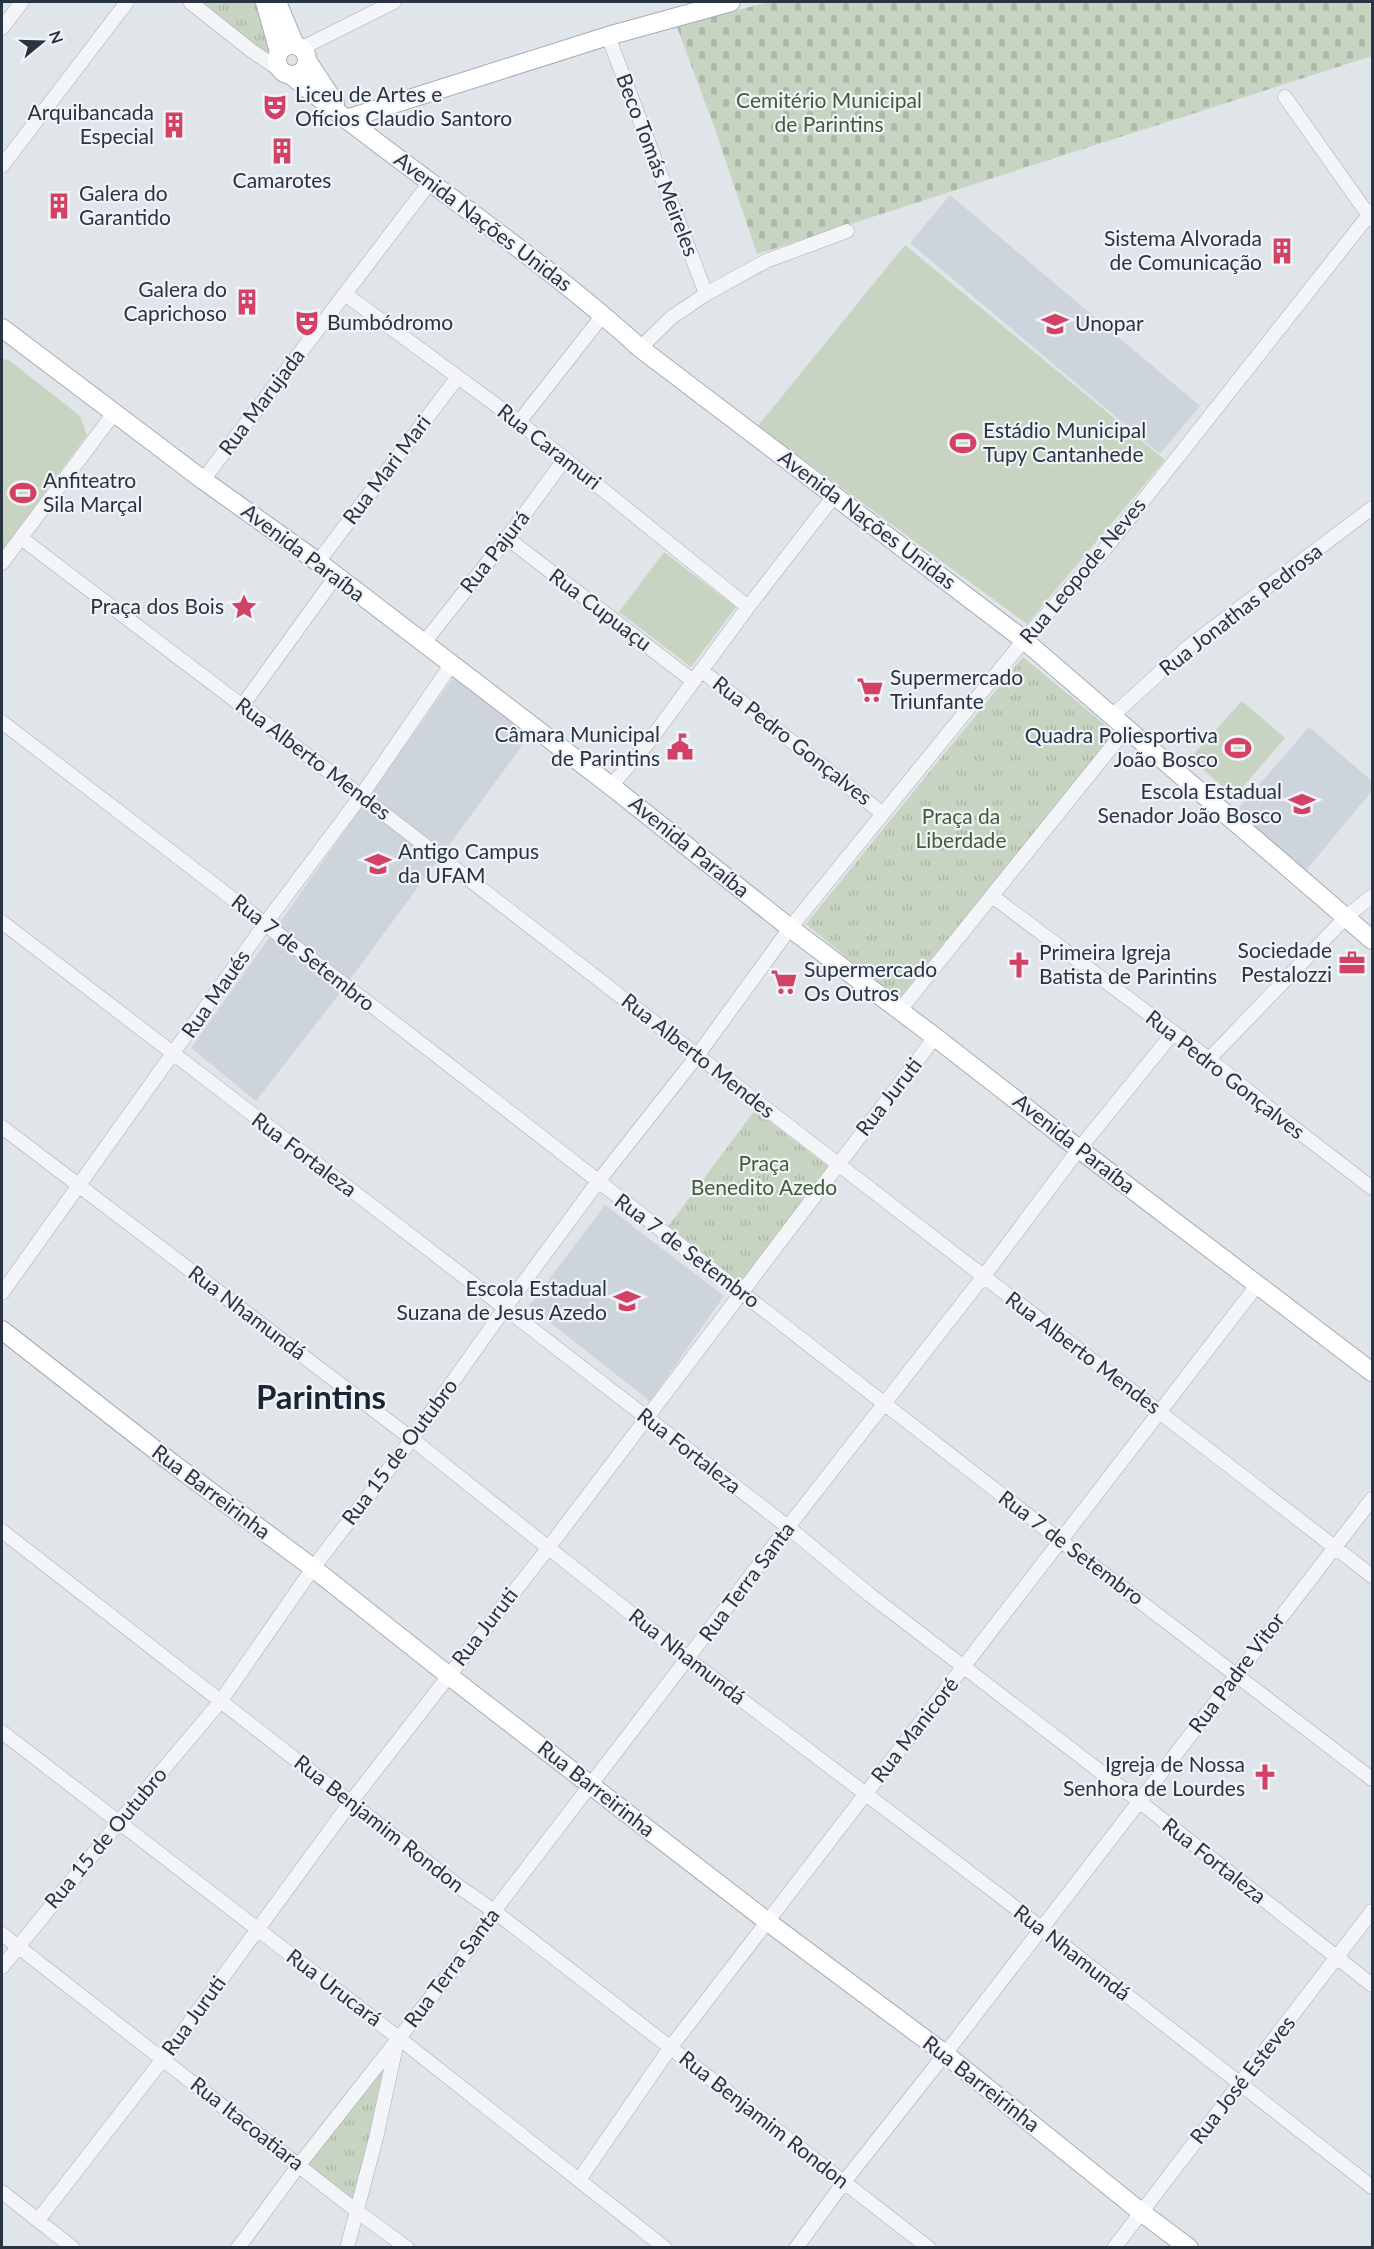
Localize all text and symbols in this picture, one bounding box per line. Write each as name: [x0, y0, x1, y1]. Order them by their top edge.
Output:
north arrow: [12, 12, 72, 72]
text: N: [46, 28, 68, 46]
street label: Beco Tomás Meireles: [612, 70, 705, 259]
place label: Liceu de Artes e Ofícios Claudio Santoro: [295, 81, 512, 130]
park label: Cemitério Municipal de Parintins: [736, 87, 922, 136]
theatre icon: Liceu de Artes e Ofícios Claudio Santoro: [260, 92, 290, 122]
place label: Arquibancada Especial: [28, 99, 154, 148]
building icon: Arquibancada Especial: [159, 110, 189, 140]
building icon: Camarotes: [267, 136, 297, 166]
street label: Avenida Nações Unidas: [390, 146, 578, 296]
place label: Camarotes: [233, 167, 331, 192]
place label: Galera do Garantido: [79, 180, 171, 229]
building icon: Galera do Garantido: [44, 191, 74, 221]
place label: Sistema Alvorada de Comunicação: [1104, 225, 1262, 274]
building icon: Sistema Alvorada de Comunicação: [1267, 236, 1297, 266]
place label: Galera do Caprichoso: [123, 276, 227, 325]
building icon: Galera do Caprichoso: [232, 287, 262, 317]
theatre icon: Bumbódromo: [292, 308, 322, 338]
place label: Bumbódromo: [327, 309, 453, 334]
school or university icon: Unopar: [1040, 309, 1070, 339]
place label: Unopar: [1075, 310, 1144, 335]
street label: Rua Marujada: [213, 343, 309, 459]
street label: Rua Caramuri: [493, 398, 607, 494]
street label: Rua Mari Mari: [337, 410, 435, 529]
place label: Estádio Municipal Tupy Cantanhede: [983, 417, 1146, 466]
sports icon: Estádio Municipal Tupy Cantanhede: [948, 428, 978, 458]
street label: Avenida Nações Unidas: [774, 444, 962, 594]
place label: Anfiteatro Sila Marçal: [43, 467, 142, 516]
sports icon: Anfiteatro Sila Marçal: [8, 478, 38, 508]
street label: Rua Leopode Neves: [1014, 492, 1150, 648]
street label: Avenida Paraíba: [237, 497, 370, 606]
street label: Rua Pajurá: [454, 505, 534, 597]
street label: Rua Jonathas Pedrosa: [1154, 537, 1326, 680]
street label: Rua Cupuaçu: [545, 562, 657, 655]
place icon: Praça dos Bois: [229, 592, 259, 622]
place label: Praça dos Bois: [90, 593, 224, 618]
place label: Supermercado Triunfante: [890, 664, 1023, 713]
street label: Rua Pedro Gonçalves: [709, 670, 877, 810]
supermarket icon: Supermercado Triunfante: [855, 675, 885, 705]
street label: Rua Alberto Mendes: [231, 691, 396, 824]
place label: Câmara Municipal de Parintins: [495, 721, 660, 770]
place label: Quadra Poliesportiva João Bosco: [1025, 722, 1218, 771]
public building icon: Câmara Municipal de Parintins: [665, 732, 695, 762]
sports icon: Quadra Poliesportiva João Bosco: [1223, 733, 1253, 763]
place label: Escola Estadual Senador João Bosco: [1098, 778, 1282, 827]
school or university icon: Escola Estadual Senador João Bosco: [1287, 789, 1317, 819]
street label: Avenida Paraíba: [625, 790, 755, 902]
park label: Praça da Liberdade: [916, 803, 1006, 852]
place label: Antigo Campus da UFAM: [398, 838, 539, 887]
school or university icon: Antigo Campus da UFAM: [363, 849, 393, 879]
street label: Rua 7 de Setembro: [227, 888, 381, 1016]
place label: Sociedade Pestalozzi: [1238, 937, 1332, 986]
place label: Primeira Igreja Batista de Parintins: [1039, 939, 1217, 988]
street label: Rua Maués: [175, 944, 254, 1042]
office icon: Sociedade Pestalozzi: [1337, 948, 1367, 978]
church icon: Primeira Igreja Batista de Parintins: [1004, 950, 1034, 980]
place label: Supermercado Os Outros: [804, 956, 937, 1005]
supermarket icon: Supermercado Os Outros: [769, 967, 799, 997]
street label: Rua Alberto Mendes: [617, 987, 781, 1122]
street label: Rua Pedro Gonçalves: [1142, 1004, 1310, 1144]
street label: Rua Juruti: [850, 1052, 926, 1140]
street label: Avenida Paraíba: [1009, 1088, 1141, 1198]
street label: Rua Fortaleza: [248, 1106, 362, 1201]
park label: Praça Benedito Azedo: [691, 1150, 837, 1199]
street label: Rua 7 de Setembro: [610, 1187, 765, 1313]
street label: Rua Nhamundá: [184, 1259, 312, 1364]
place label: Escola Estadual Suzana de Jesus Azedo: [397, 1275, 607, 1324]
street label: Rua Alberto Mendes: [1001, 1285, 1166, 1418]
school or university icon: Escola Estadual Suzana de Jesus Azedo: [612, 1286, 642, 1316]
street label: Rua 15 de Outubro: [336, 1373, 462, 1529]
district label: Parintins: [256, 1376, 386, 1416]
street label: Rua Fortaleza: [633, 1402, 747, 1498]
street label: Rua Barreirinha: [148, 1438, 276, 1543]
street label: Rua 7 de Setembro: [994, 1484, 1149, 1610]
street label: Rua Terra Santa: [693, 1517, 799, 1646]
street label: Rua Juruti: [446, 1582, 522, 1670]
street label: Rua Nhamundá: [625, 1603, 751, 1709]
street label: Rua Padre Vitor: [1183, 1607, 1289, 1737]
street label: Rua Manicoré: [865, 1671, 963, 1787]
street label: Rua Barreirinha: [533, 1734, 660, 1841]
street label: Rua Benjamim Rondon: [290, 1749, 470, 1897]
place label: Igreja de Nossa Senhora de Lourdes: [1063, 1751, 1245, 1800]
street label: Rua 15 de Outubro: [38, 1761, 171, 1913]
church icon: Igreja de Nossa Senhora de Lourdes: [1250, 1762, 1280, 1792]
street label: Rua Fortaleza: [1158, 1812, 1272, 1908]
street label: Rua Nhamundá: [1010, 1899, 1136, 2005]
street label: Rua Terra Santa: [398, 1903, 504, 2032]
street label: Rua Urucará: [282, 1943, 388, 2031]
street label: Rua Juruti: [156, 1970, 230, 2060]
street label: Rua José Esteves: [1184, 2010, 1300, 2148]
street label: Rua Barreirinha: [918, 2029, 1045, 2136]
street label: Rua Benjamim Rondon: [675, 2045, 855, 2193]
street label: Rua Itacoatiara: [186, 2071, 310, 2175]

